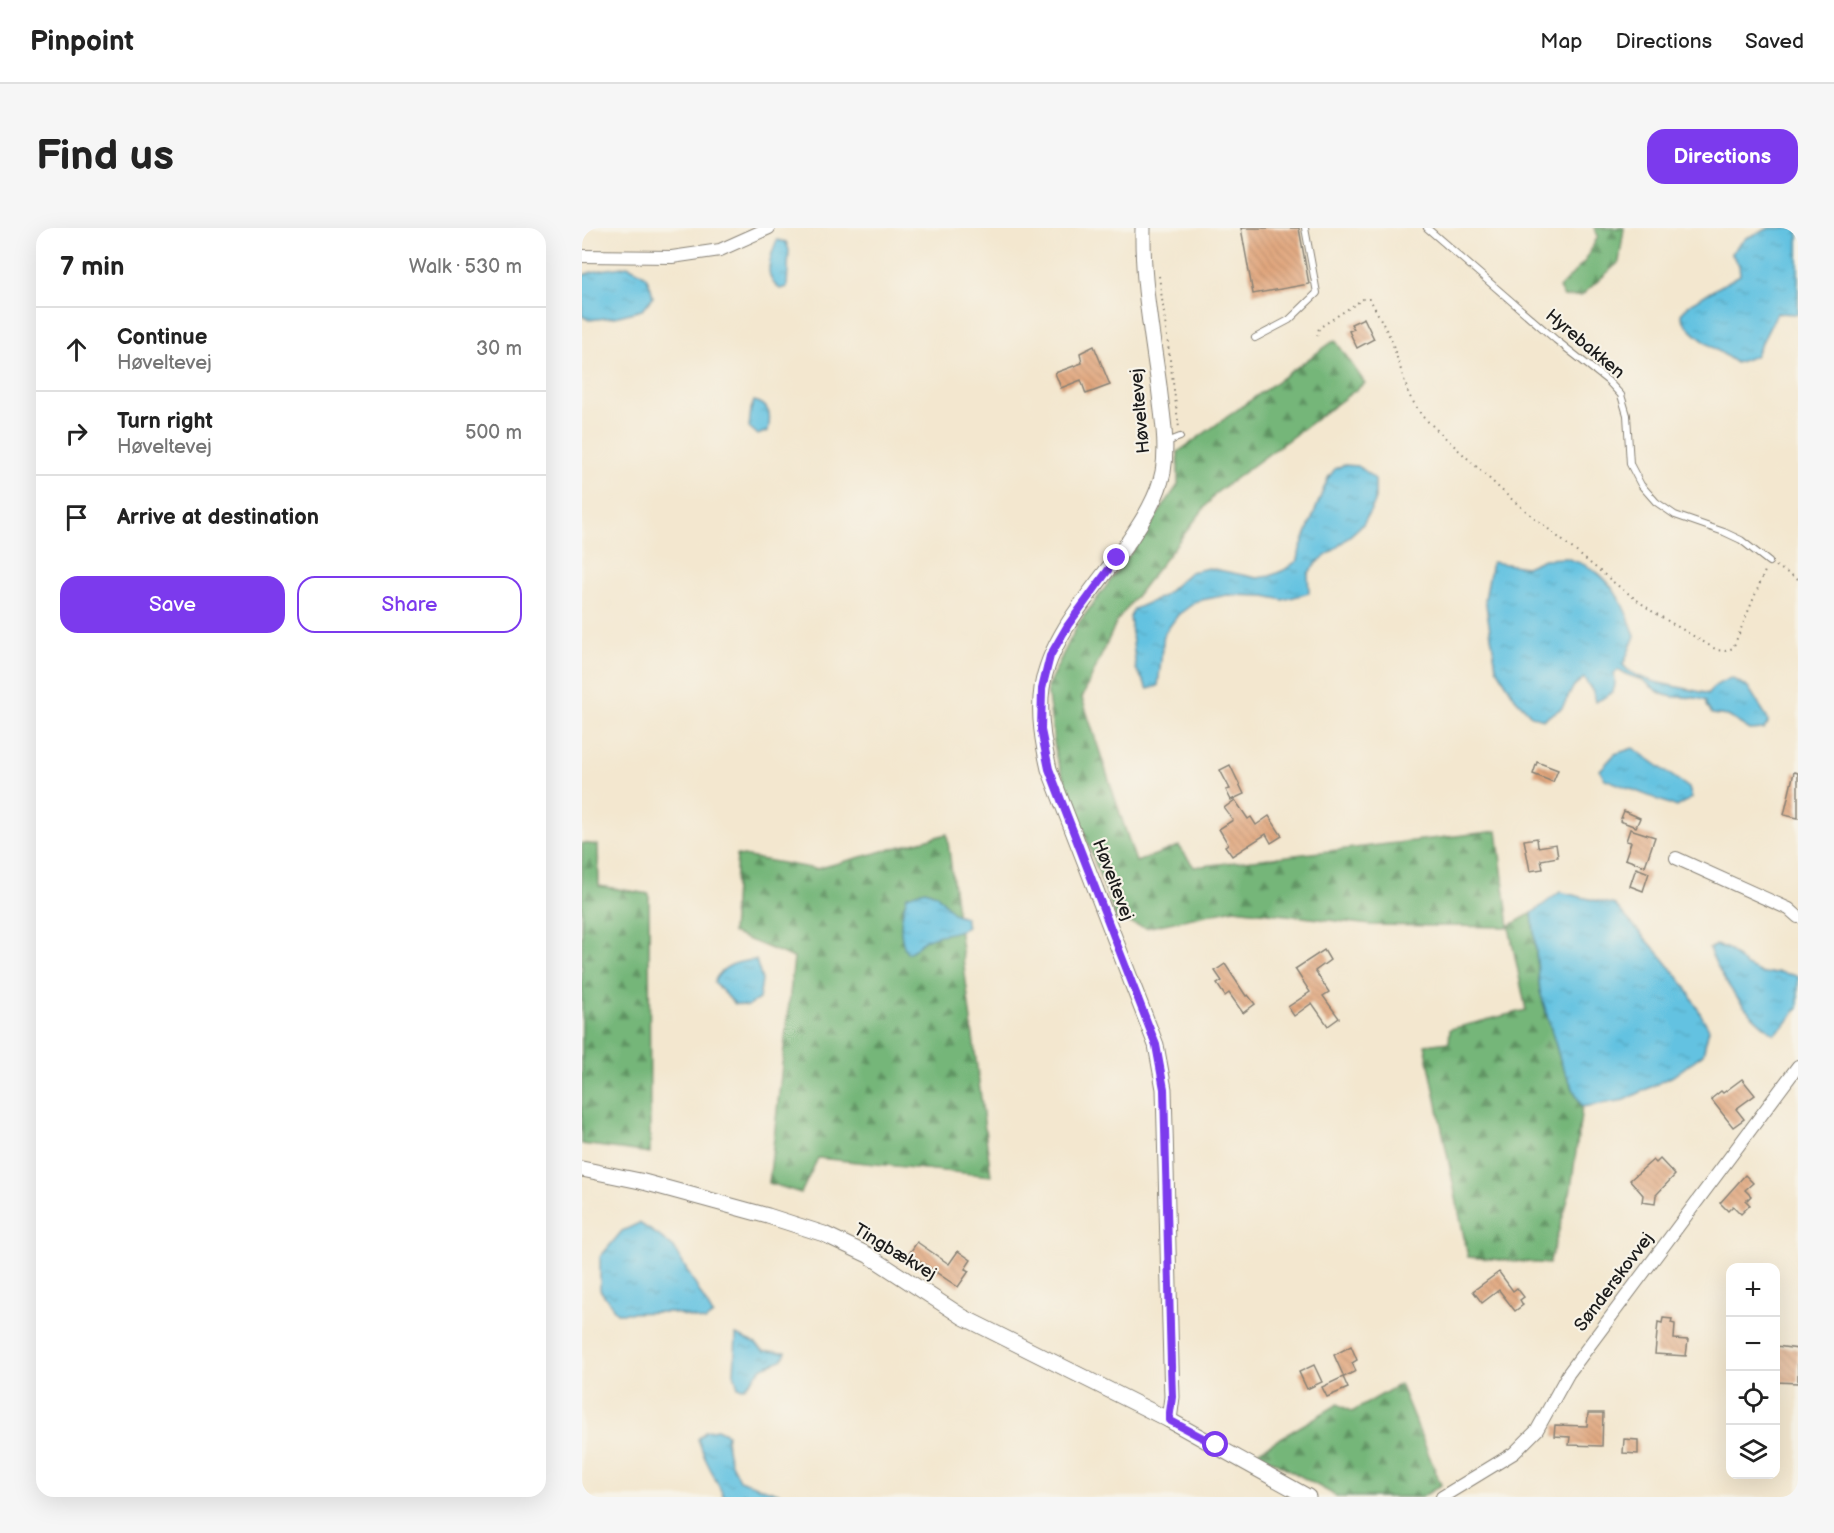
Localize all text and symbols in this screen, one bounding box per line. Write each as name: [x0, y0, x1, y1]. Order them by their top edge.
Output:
text: Pinpoint: [30, 25, 134, 58]
text: Map: [1540, 29, 1583, 54]
text: Directions: [1616, 29, 1712, 54]
text: Saved: [1745, 29, 1804, 54]
button: Directions: [1647, 129, 1798, 184]
text: Find us: [36, 131, 174, 182]
text: 7 min: [60, 252, 124, 283]
text: Walk · 530 m: [409, 255, 522, 279]
street label: Hyrebakken: [1541, 305, 1629, 383]
text: Continue: [117, 324, 207, 351]
icon: ahead: [60, 333, 93, 366]
text: 30 m: [476, 337, 522, 361]
text: Høveltevej: [117, 351, 212, 375]
street label: Høveltevej: [1126, 368, 1154, 454]
text: Turn right: [117, 408, 213, 435]
icon: right: [60, 417, 93, 450]
text: 500 m: [465, 421, 522, 445]
text: Høveltevej: [117, 435, 212, 459]
icon: arrive: [60, 501, 93, 534]
text: Arrive at destination: [117, 504, 319, 531]
route end: [1103, 544, 1129, 570]
button: Save: [60, 576, 285, 633]
button: Share: [297, 576, 522, 633]
street label: Høveltevej: [1088, 836, 1138, 924]
street label: Tingbækvej: [850, 1219, 940, 1285]
street label: Sønderskovvej: [1570, 1228, 1658, 1336]
map controls: [1726, 1263, 1780, 1479]
button: +: [1726, 1263, 1780, 1317]
button: −: [1726, 1317, 1780, 1371]
button: locate: [1726, 1371, 1780, 1425]
button: layers: [1726, 1425, 1780, 1479]
route start: [1202, 1431, 1228, 1457]

